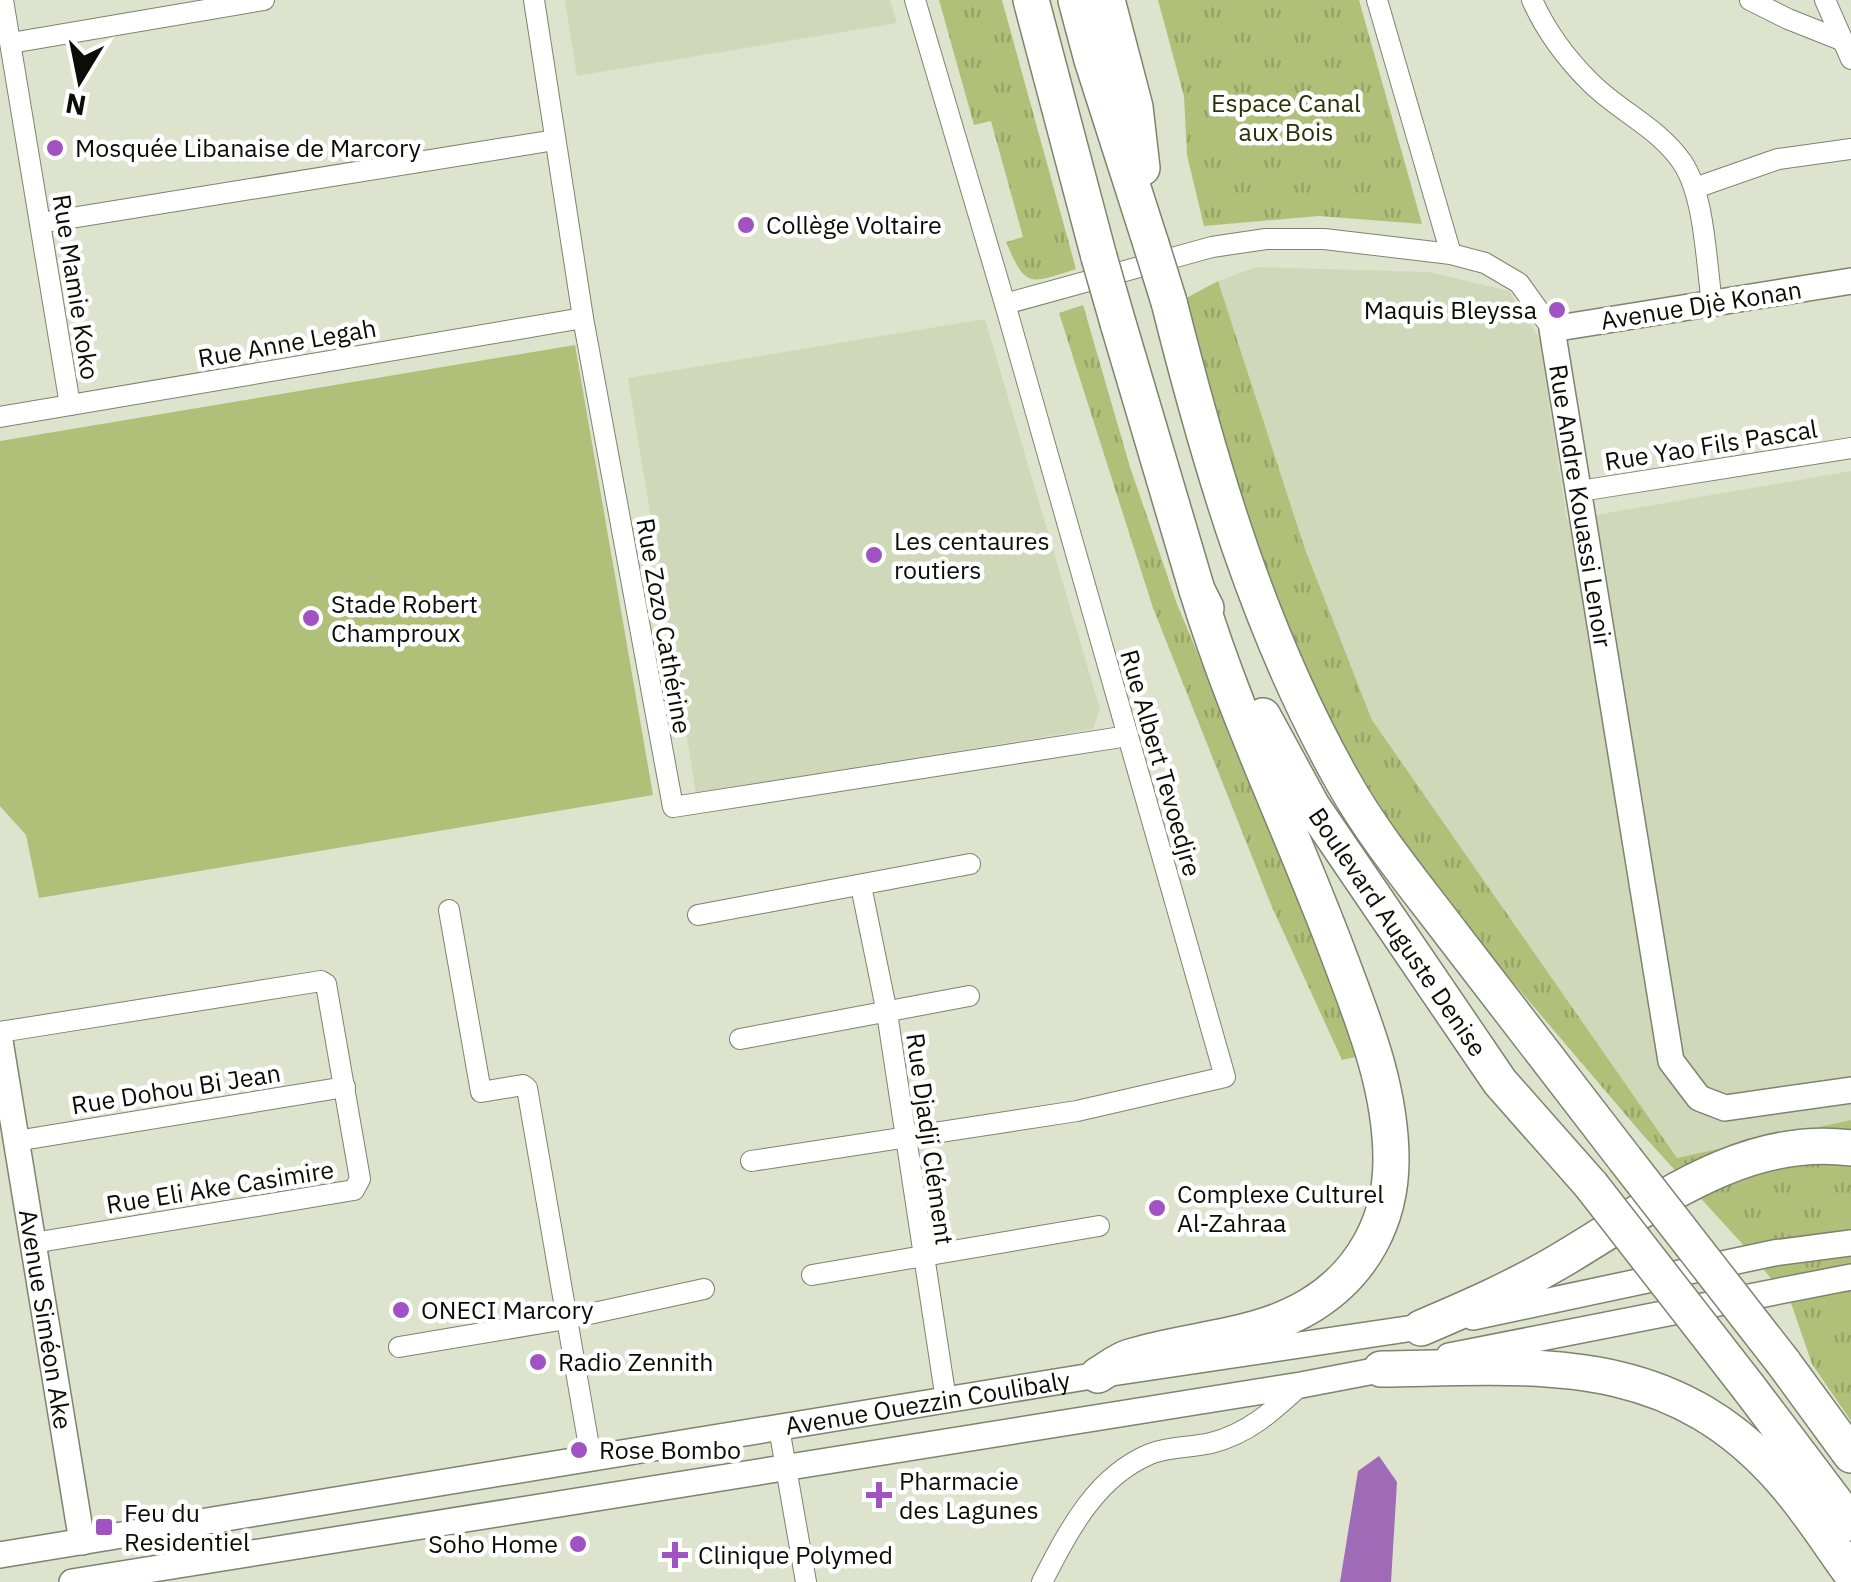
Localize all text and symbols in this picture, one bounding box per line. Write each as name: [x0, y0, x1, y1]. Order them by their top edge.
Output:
north arrow: [30, 30, 130, 130]
text: N: [62, 85, 89, 125]
park label: Espace Canal aux Bois: [1211, 86, 1361, 148]
place label: Mosquée Libanaise de Marcory: [75, 131, 421, 164]
marker: Mosquée Libanaise de Marcory: [44, 137, 66, 159]
street label: Rue Mamie Koko: [46, 192, 107, 382]
place label: Collège Voltaire: [766, 208, 942, 241]
marker: Collège Voltaire: [735, 214, 757, 236]
street label: Avenue Djè Konan: [1598, 272, 1804, 337]
place label: Maquis Bleyssa: [1364, 293, 1537, 326]
marker: Maquis Bleyssa: [1546, 299, 1568, 321]
street label: Rue Anne Legah: [195, 311, 379, 374]
street label: Rue Andre Kouassi Lenoir: [1542, 362, 1620, 650]
street label: Rue Yao Fils Pascal: [1602, 411, 1820, 478]
street label: Rue Zozo Cathérine: [629, 516, 700, 736]
place label: Les centaures routiers: [894, 524, 1050, 586]
marker: Les centaures routiers: [863, 544, 885, 566]
place label: Stade Robert Champroux: [331, 587, 478, 649]
marker: Stade Robert Champroux: [300, 607, 322, 629]
street label: Rue Albert Tevoedjre: [1113, 646, 1210, 880]
street label: Boulevard Auguste Denise: [1302, 801, 1495, 1063]
street label: Rue Djadji Clément: [899, 1031, 962, 1247]
street label: Rue Dohou Bi Jean: [69, 1056, 283, 1121]
street label: Rue Eli Ake Casimire: [104, 1152, 336, 1221]
place label: Complexe Culturel Al-Zahraa: [1177, 1177, 1384, 1239]
marker: Complexe Culturel Al-Zahraa: [1146, 1197, 1168, 1219]
street label: Avenue Siméon Ake: [12, 1207, 80, 1432]
place label: ONECI Marcory: [421, 1293, 594, 1326]
marker: ONECI Marcory: [390, 1299, 412, 1321]
place label: Radio Zennith: [558, 1345, 713, 1378]
marker: Radio Zennith: [527, 1351, 549, 1373]
street label: Avenue Ouezzin Coulibaly: [783, 1363, 1073, 1442]
place label: Rose Bombo: [599, 1433, 741, 1466]
marker: Rose Bombo: [568, 1439, 590, 1461]
place label: Pharmacie des Lagunes: [899, 1464, 1039, 1526]
marker: Pharmacie des Lagunes: [868, 1484, 890, 1506]
place label: Feu du Residentiel: [124, 1496, 250, 1558]
marker: Feu du Residentiel: [93, 1516, 115, 1538]
place label: Soho Home: [428, 1527, 558, 1560]
marker: Soho Home: [567, 1533, 589, 1555]
place label: Clinique Polymed: [698, 1538, 893, 1571]
marker: Clinique Polymed: [662, 1542, 688, 1568]

